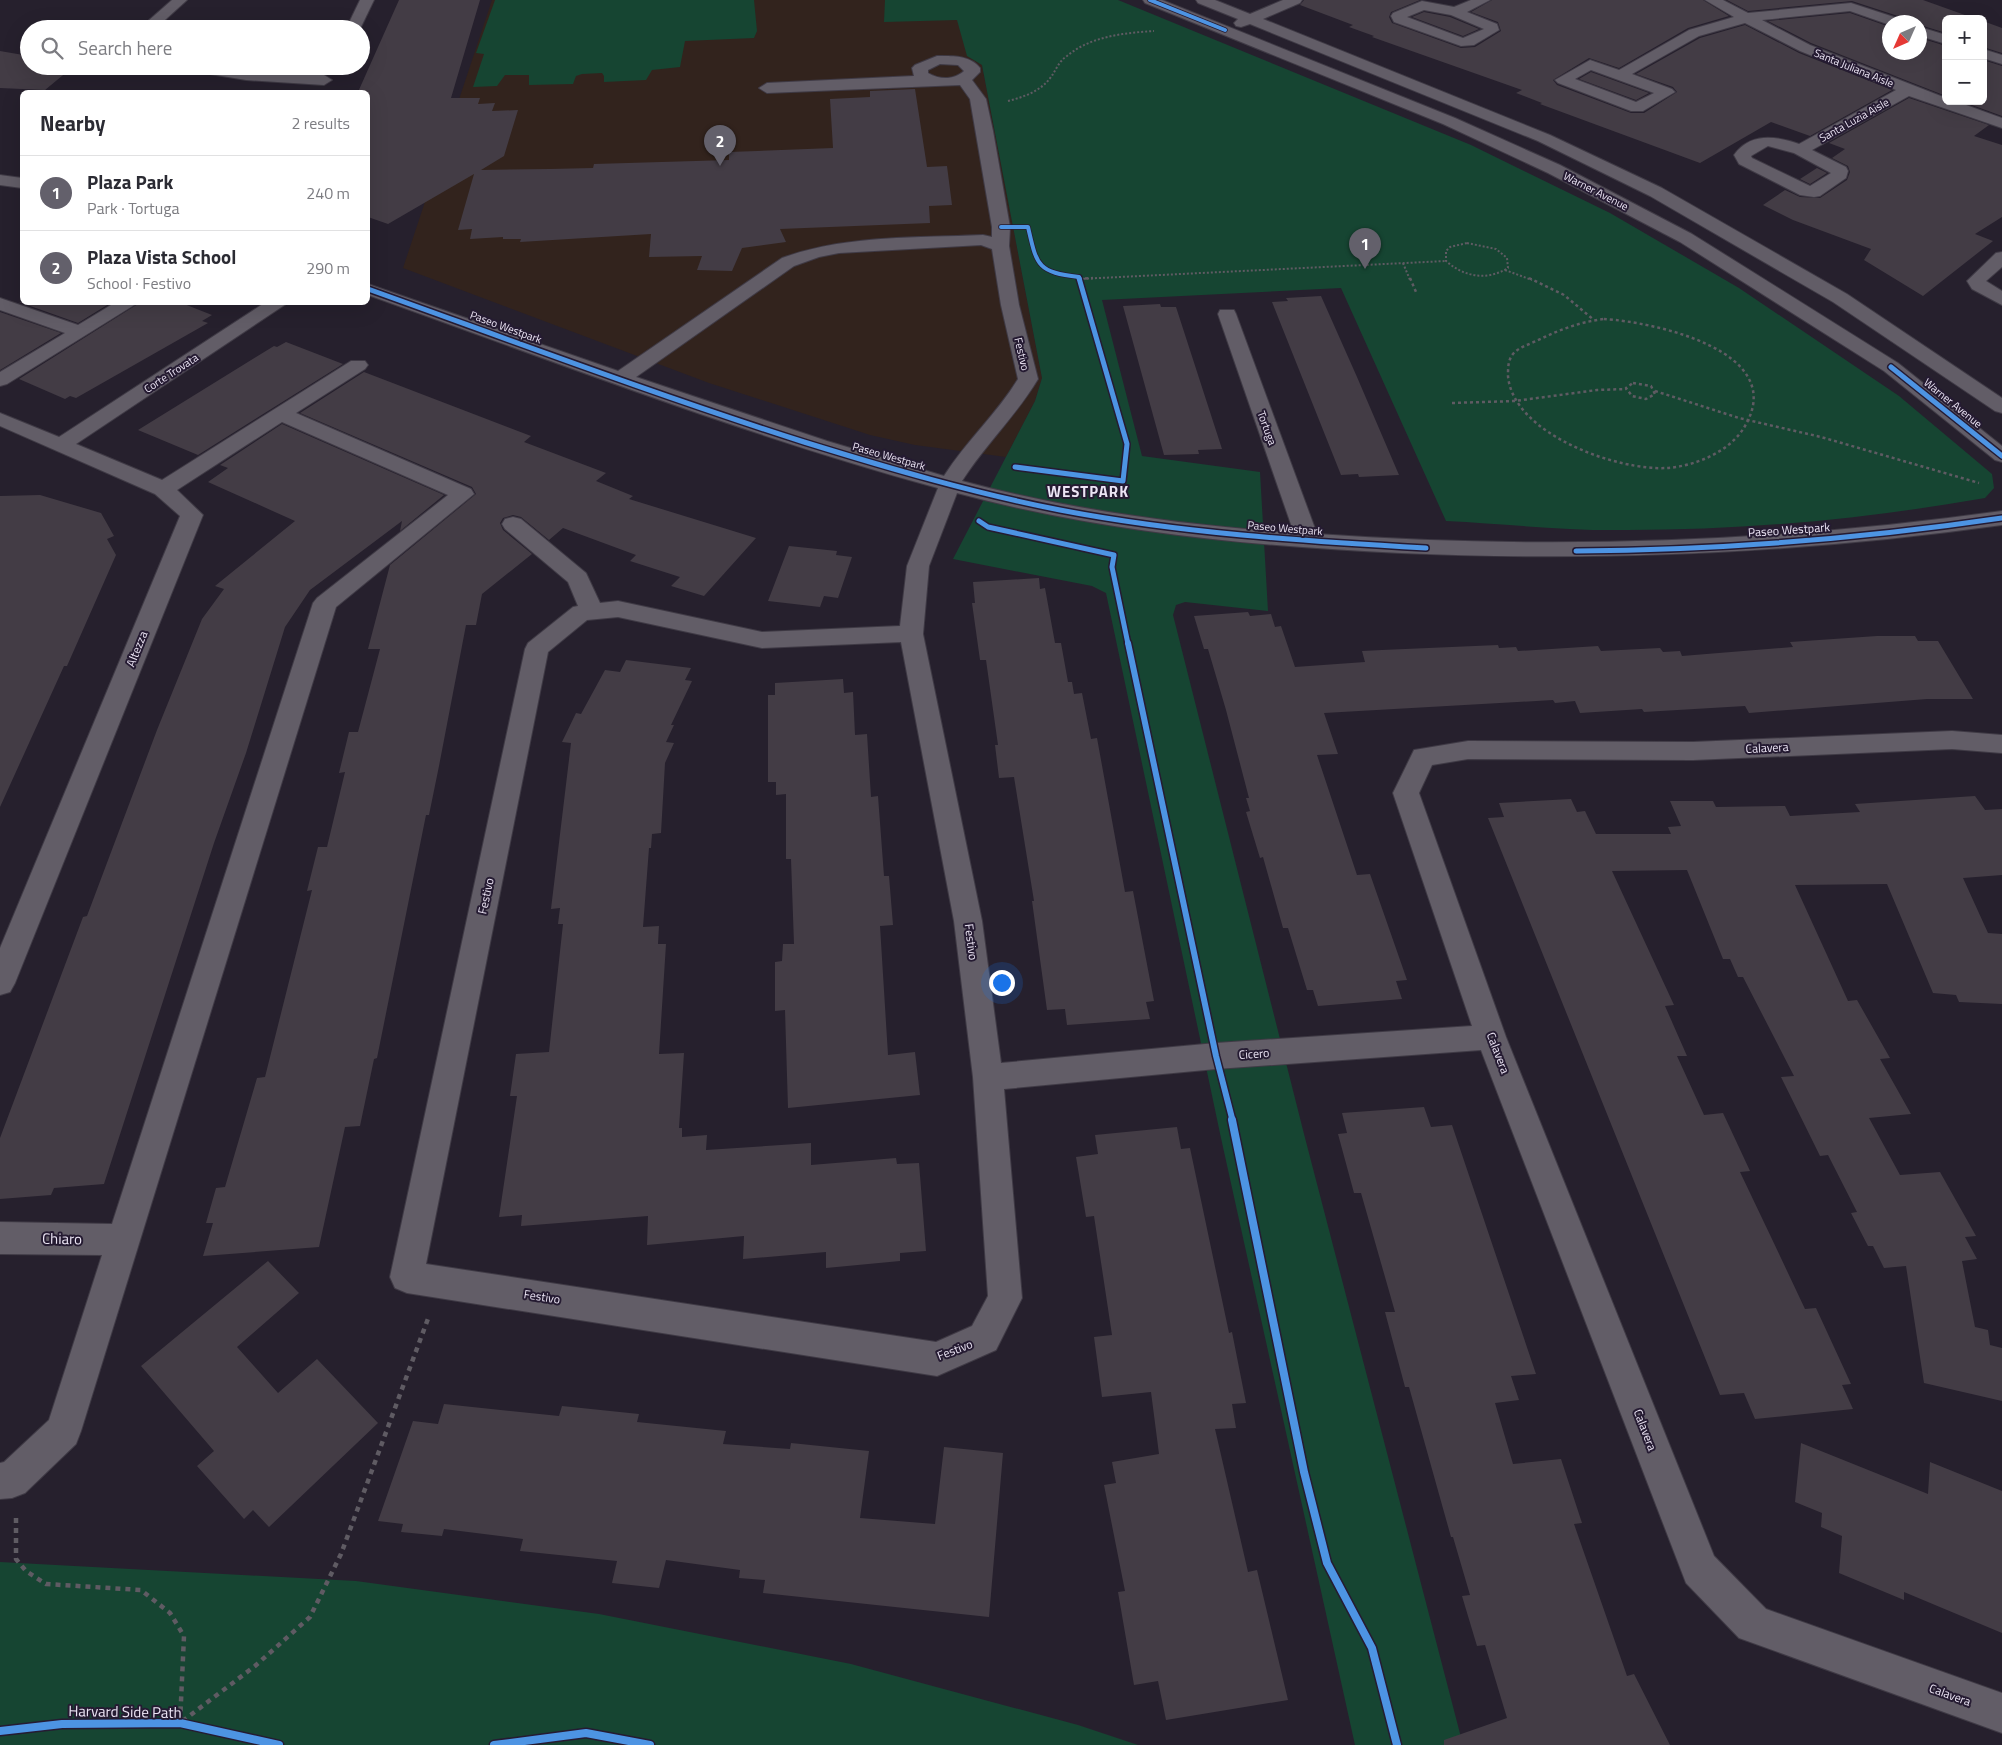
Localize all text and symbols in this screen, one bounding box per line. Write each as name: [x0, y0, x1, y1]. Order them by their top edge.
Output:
north arrow: [1882, 15, 1927, 60]
map controls: [1942, 15, 1987, 105]
button: +: [1942, 15, 1987, 60]
search box: [20, 20, 370, 75]
text: Search here: [78, 33, 172, 62]
icon: search: [38, 34, 66, 62]
street label: Santa Juliana Aisle: [1812, 45, 1897, 91]
button: −: [1942, 60, 1987, 105]
street label: Santa Luzia Aisle: [1816, 94, 1892, 146]
text: Nearby: [40, 107, 105, 139]
text: 2 results: [291, 111, 350, 135]
pin: 2: [704, 125, 736, 166]
text: Plaza Park: [87, 167, 173, 196]
street label: Warner Avenue: [1561, 168, 1632, 214]
text: 1: [52, 181, 60, 205]
text: 240 m: [306, 181, 350, 205]
text: Park · Tortuga: [87, 196, 179, 220]
pin: 1: [1349, 228, 1381, 269]
text: Plaza Vista School: [87, 242, 236, 271]
text: 2: [52, 256, 60, 280]
text: 290 m: [306, 256, 350, 280]
text: School · Festivo: [87, 271, 191, 295]
street label: Paseo Westpark: [468, 307, 545, 348]
street label: Festivo: [1010, 336, 1034, 372]
street label: Corte Trovata: [141, 349, 202, 396]
street label: Warner Avenue: [1920, 374, 1986, 432]
street label: Tortuga: [1253, 409, 1281, 448]
street label: Paseo Westpark: [851, 438, 928, 474]
district label: WESTPARK: [1047, 480, 1129, 503]
street label: Paseo Westpark: [1247, 517, 1324, 539]
street label: Paseo Westpark: [1747, 517, 1831, 542]
street label: Altezza: [121, 628, 152, 670]
street label: Calavera: [1745, 737, 1789, 758]
street label: Festivo: [472, 876, 499, 916]
street label: Festivo: [960, 923, 983, 961]
your location: [989, 970, 1015, 996]
street label: Calavera: [1482, 1029, 1515, 1076]
street label: Cicero: [1238, 1043, 1270, 1064]
street label: Chiaro: [42, 1227, 82, 1250]
street label: Festivo: [523, 1284, 562, 1309]
street label: Festivo: [934, 1334, 975, 1365]
street label: Calavera: [1629, 1406, 1662, 1453]
street label: Calavera: [1927, 1678, 1974, 1711]
street label: Harvard Side Path: [68, 1699, 182, 1724]

